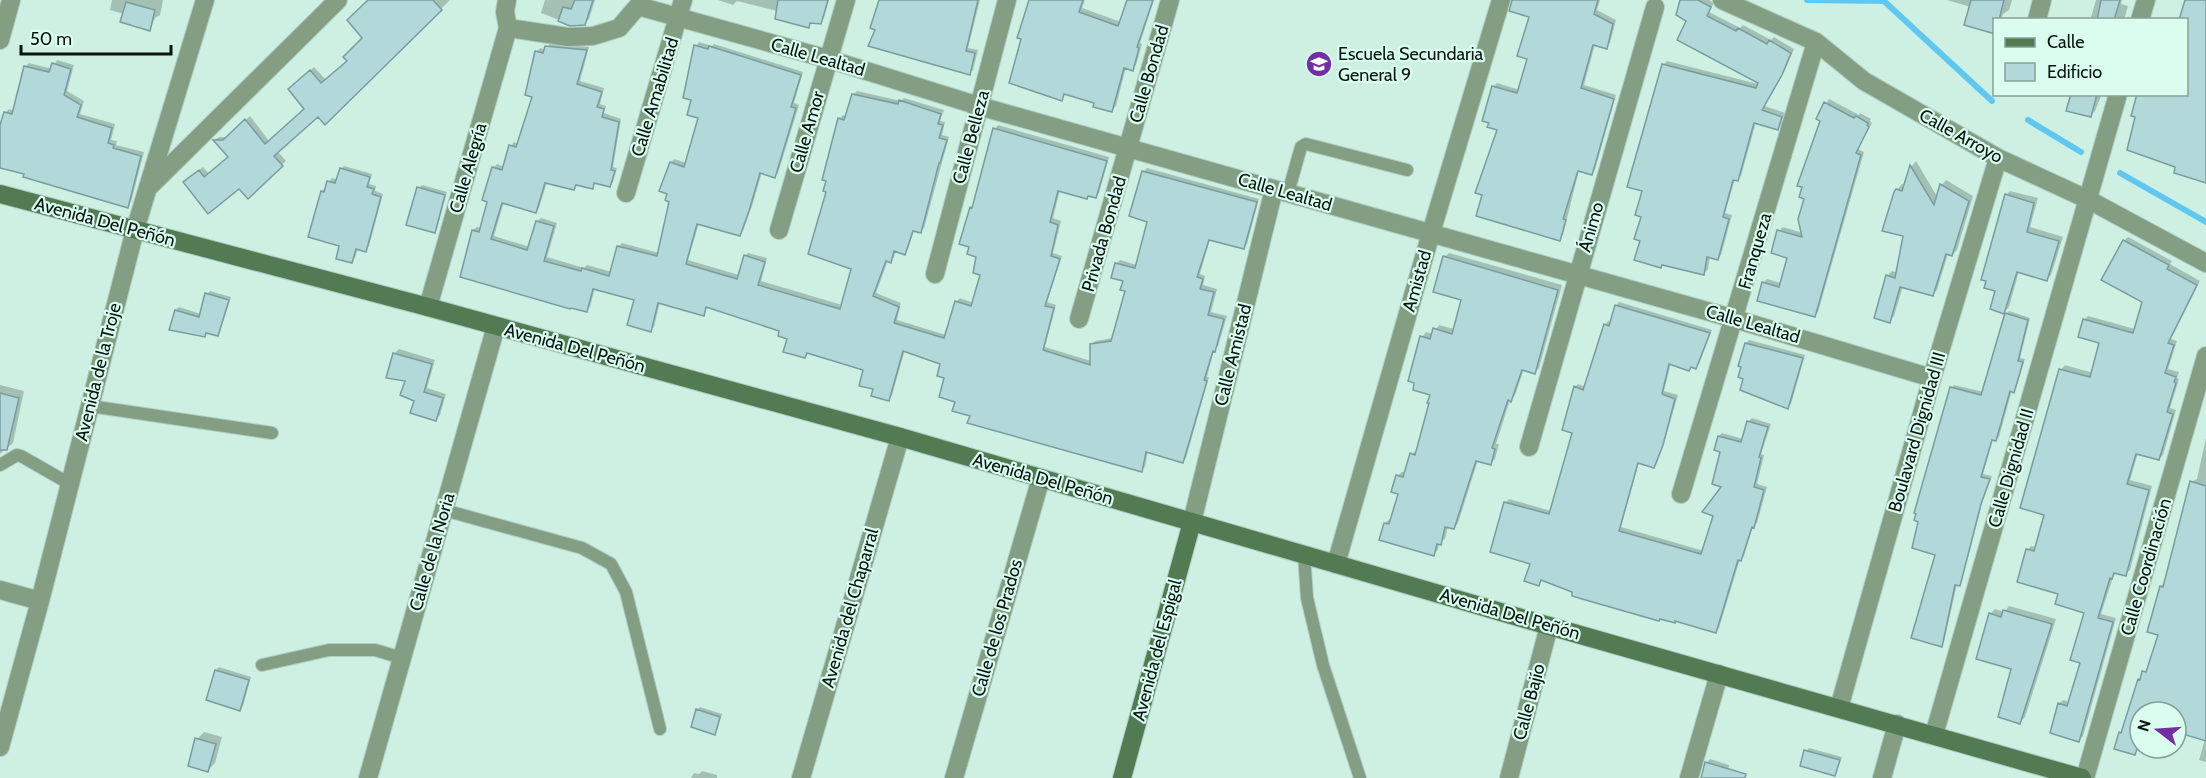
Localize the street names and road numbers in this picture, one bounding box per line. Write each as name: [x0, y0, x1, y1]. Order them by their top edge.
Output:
street label: Calle Bondad: [1125, 23, 1173, 125]
street label: Calle Lealtad: [768, 33, 868, 81]
street label: Calle Amabilitad: [626, 35, 684, 159]
street label: Calle Belleza: [948, 87, 994, 186]
street label: Calle Amor: [785, 88, 829, 175]
street label: Calle Arroyo: [1915, 104, 2007, 168]
street label: Calle Alegría: [445, 120, 491, 216]
street label: Calle Lealtad: [1235, 168, 1335, 216]
street label: Privada Bondad: [1077, 174, 1131, 294]
street label: Avenida Del Peñón: [32, 193, 178, 251]
street label: Ánimo: [1573, 200, 1609, 254]
street label: Franqueza: [1734, 210, 1777, 292]
street label: Amistad: [1398, 248, 1436, 314]
street label: Calle Lealtad: [1703, 300, 1803, 348]
street label: Avenida de la Troje: [70, 301, 126, 443]
street label: Calle Amistad: [1210, 302, 1256, 408]
street label: Avenida Del Peñón: [502, 319, 648, 377]
street label: Boulavard Dignidad III: [1884, 349, 1950, 515]
street label: Calle Dignidad II: [1983, 406, 2039, 530]
street label: Avenida Del Peñón: [970, 448, 1116, 510]
street label: Calle de la Noria: [405, 490, 459, 614]
street label: Calle Coordinación: [2116, 496, 2176, 638]
street label: Avenida del Chaparral: [817, 525, 883, 690]
street label: Calle de los Prados: [967, 557, 1027, 699]
street label: Avenida del Espigal: [1128, 576, 1187, 723]
street label: Avenida Del Peñón: [1437, 583, 1583, 645]
street label: Calle Bajío: [1508, 661, 1550, 743]

